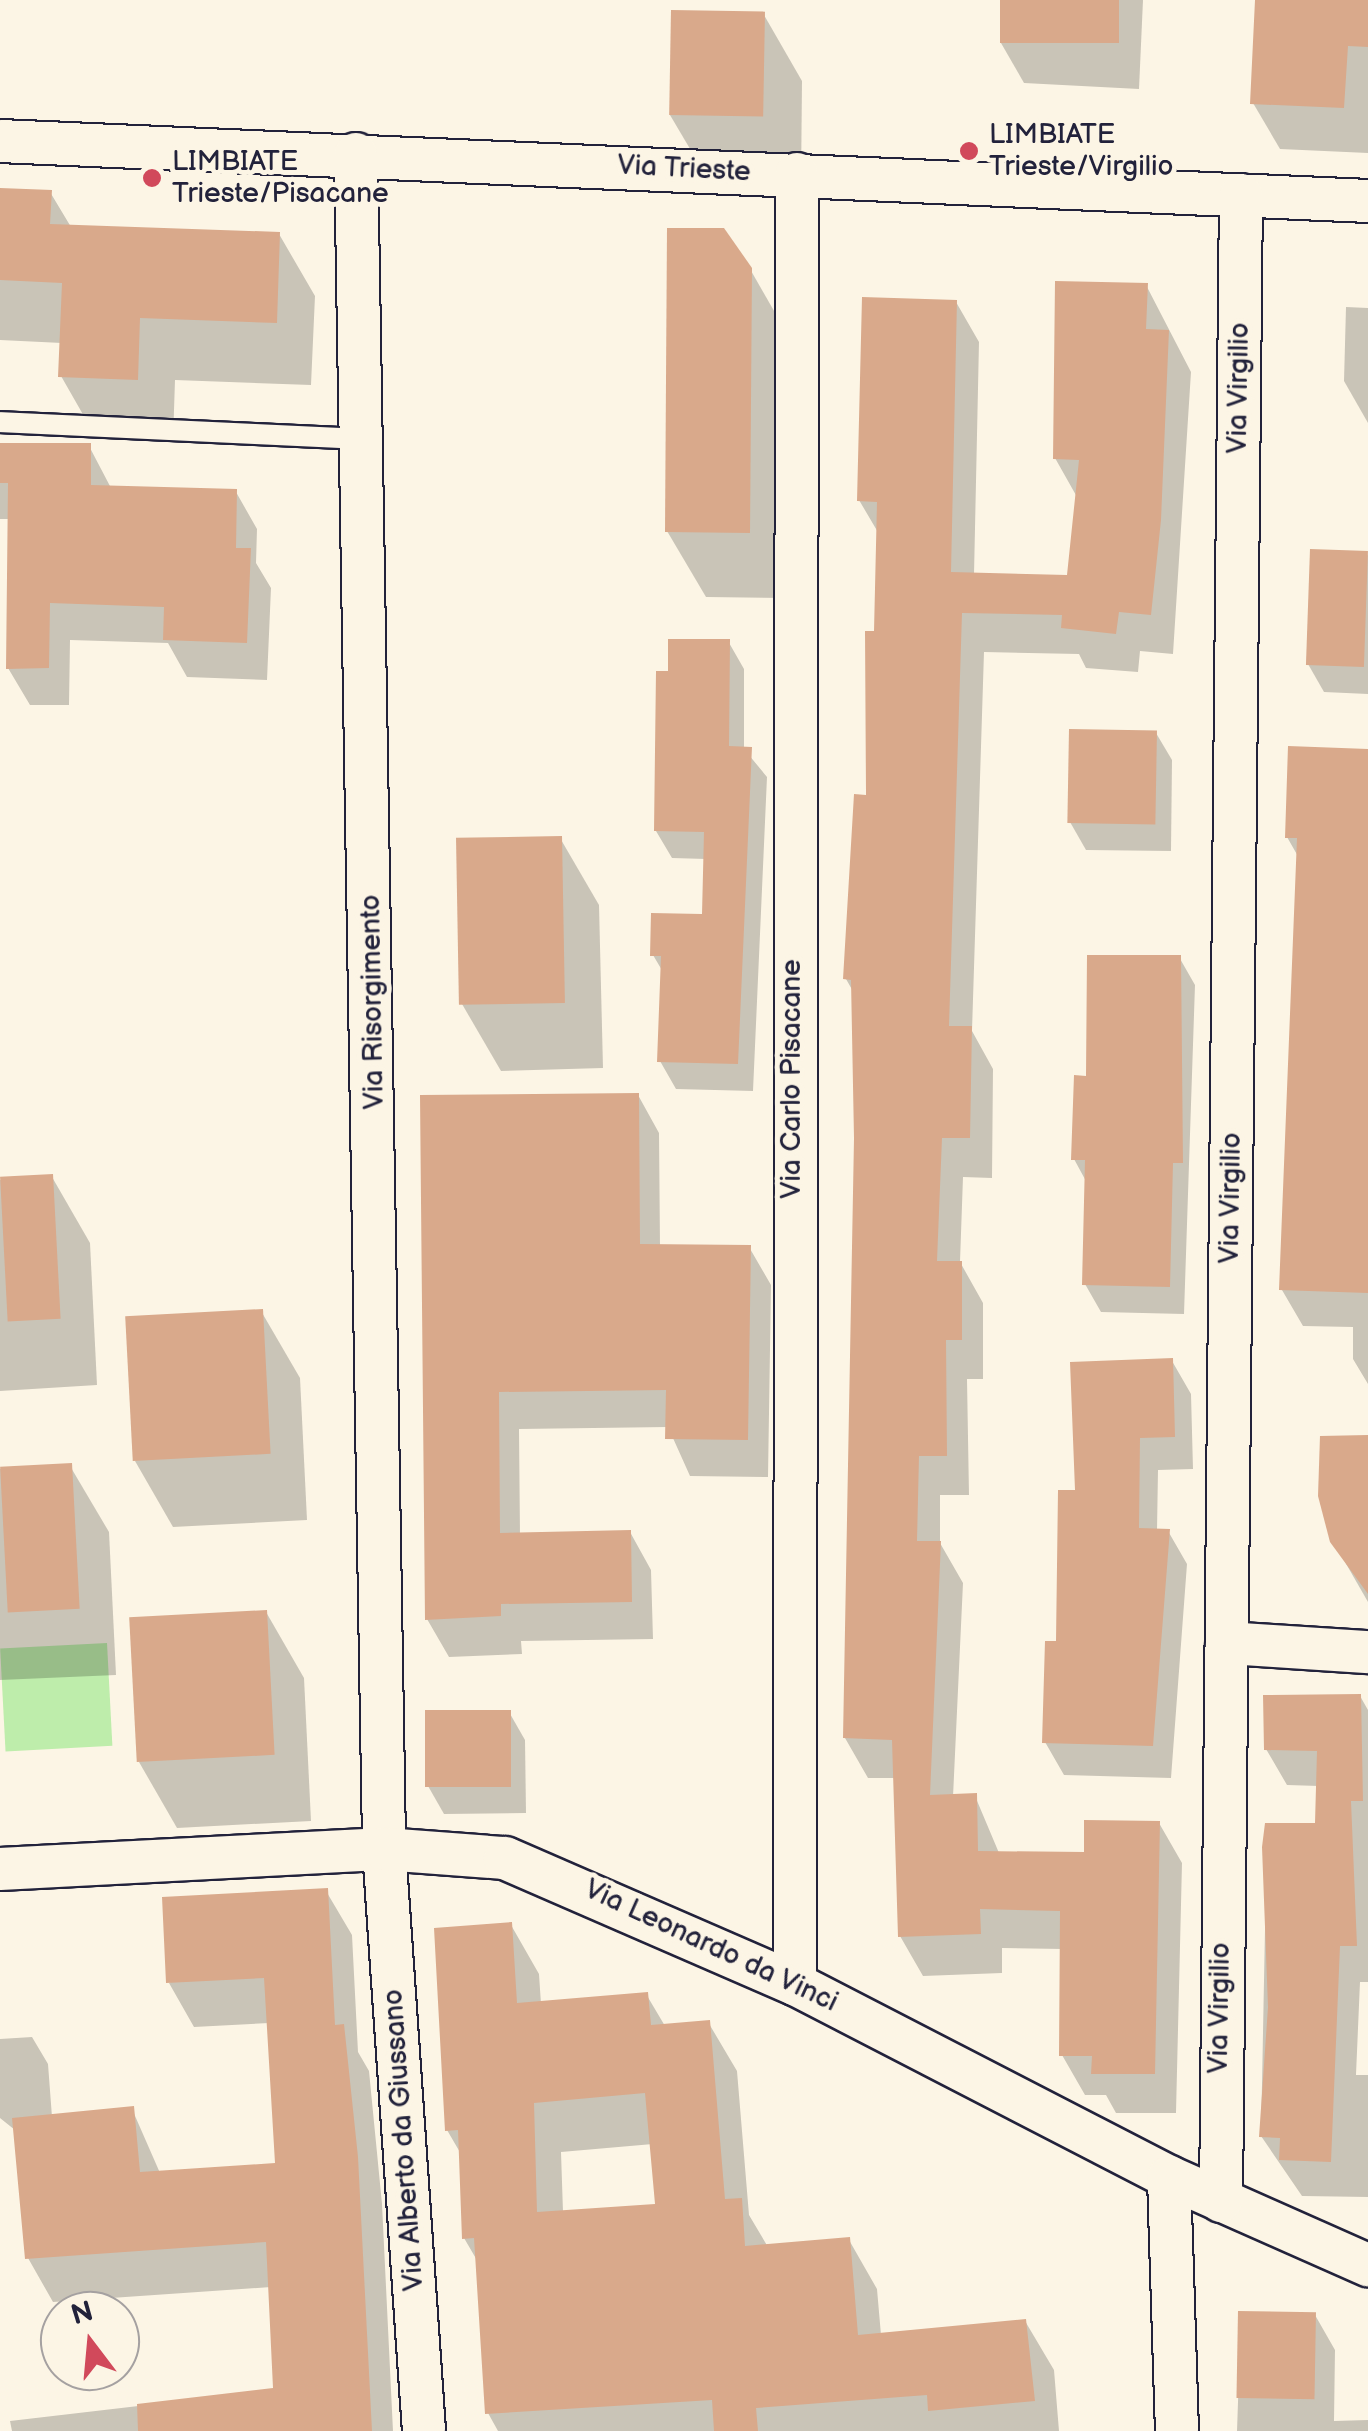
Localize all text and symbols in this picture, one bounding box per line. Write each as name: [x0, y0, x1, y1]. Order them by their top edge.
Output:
place label: LIMBIATE Trieste/Virgilio: [989, 118, 1173, 184]
marker: LIMBIATE Trieste/Virgilio: [958, 140, 980, 162]
place label: LIMBIATE Trieste/Pisacane: [172, 145, 389, 211]
street label: Via Trieste: [616, 149, 752, 189]
marker: LIMBIATE Trieste/Pisacane: [141, 167, 163, 189]
street label: Via Virgilio: [1221, 322, 1257, 454]
street label: Via Risorgimento: [354, 894, 392, 1110]
street label: Via Carlo Pisacane: [775, 959, 809, 1199]
street label: Via Virgilio: [1213, 1132, 1249, 1264]
street label: Via Leonardo da Vinci: [579, 1872, 843, 2020]
street label: Via Virgilio: [1202, 1942, 1238, 2074]
street label: Via Alberto da Giussano: [377, 1988, 431, 2292]
north arrow: [40, 2291, 140, 2391]
text: N: [67, 2295, 97, 2332]

